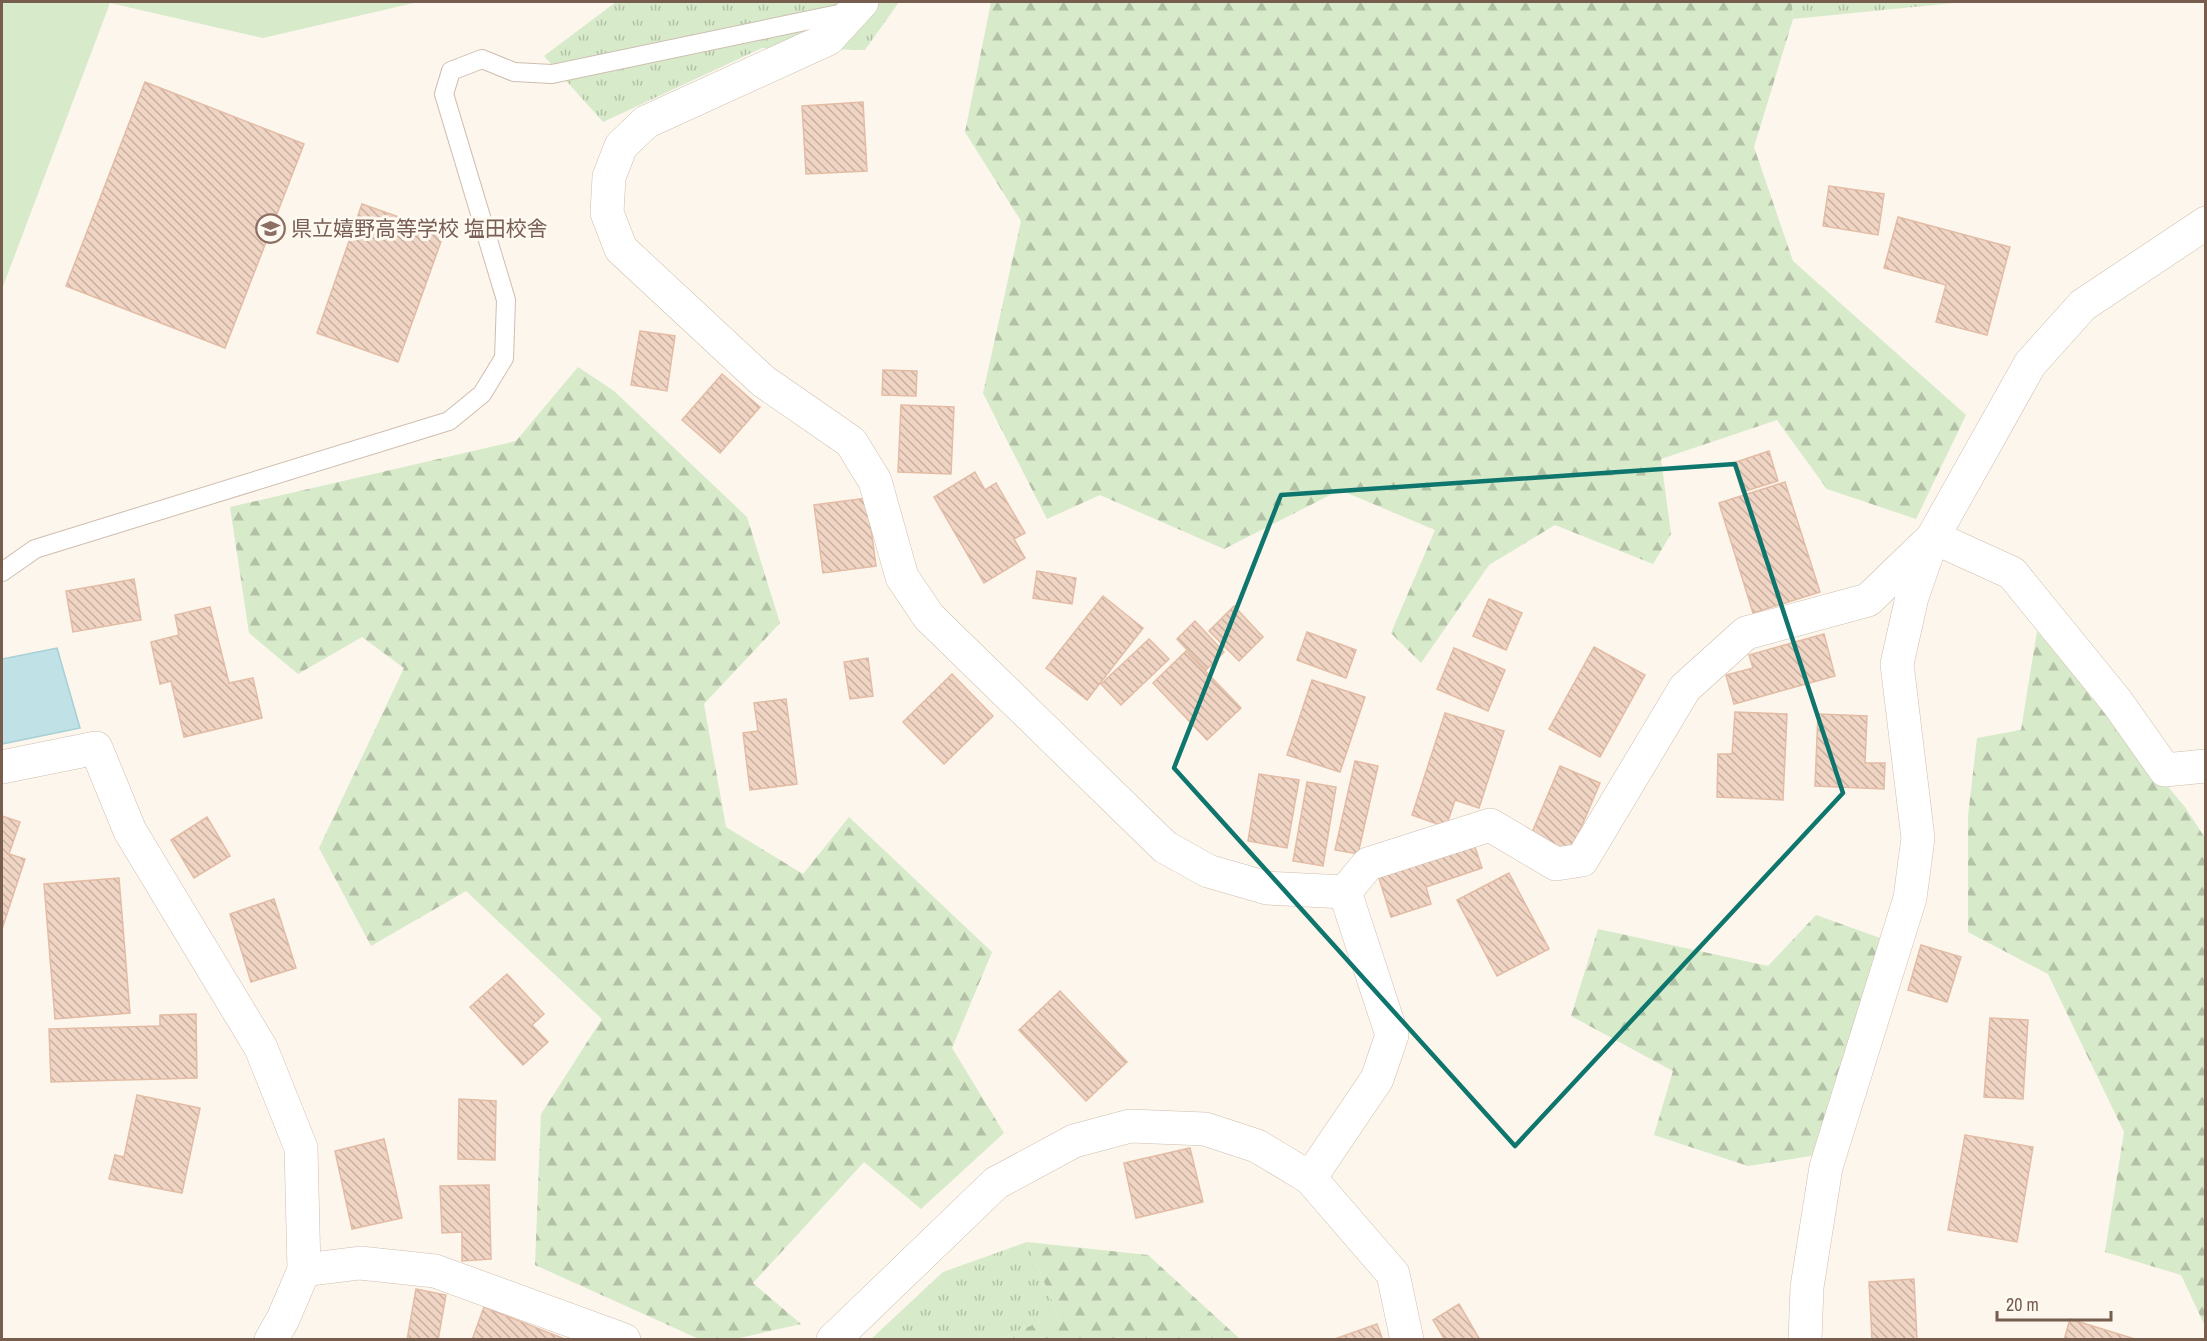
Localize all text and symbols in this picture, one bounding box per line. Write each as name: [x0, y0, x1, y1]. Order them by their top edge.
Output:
school or university icon: 県立嬉野高等学校 塩田校舎: [254, 213, 286, 245]
place label: 県立嬉野高等学校 塩田校舎: [291, 214, 548, 243]
scale bar: [1997, 1284, 2111, 1322]
text: 20 m: [2006, 1292, 2039, 1317]

